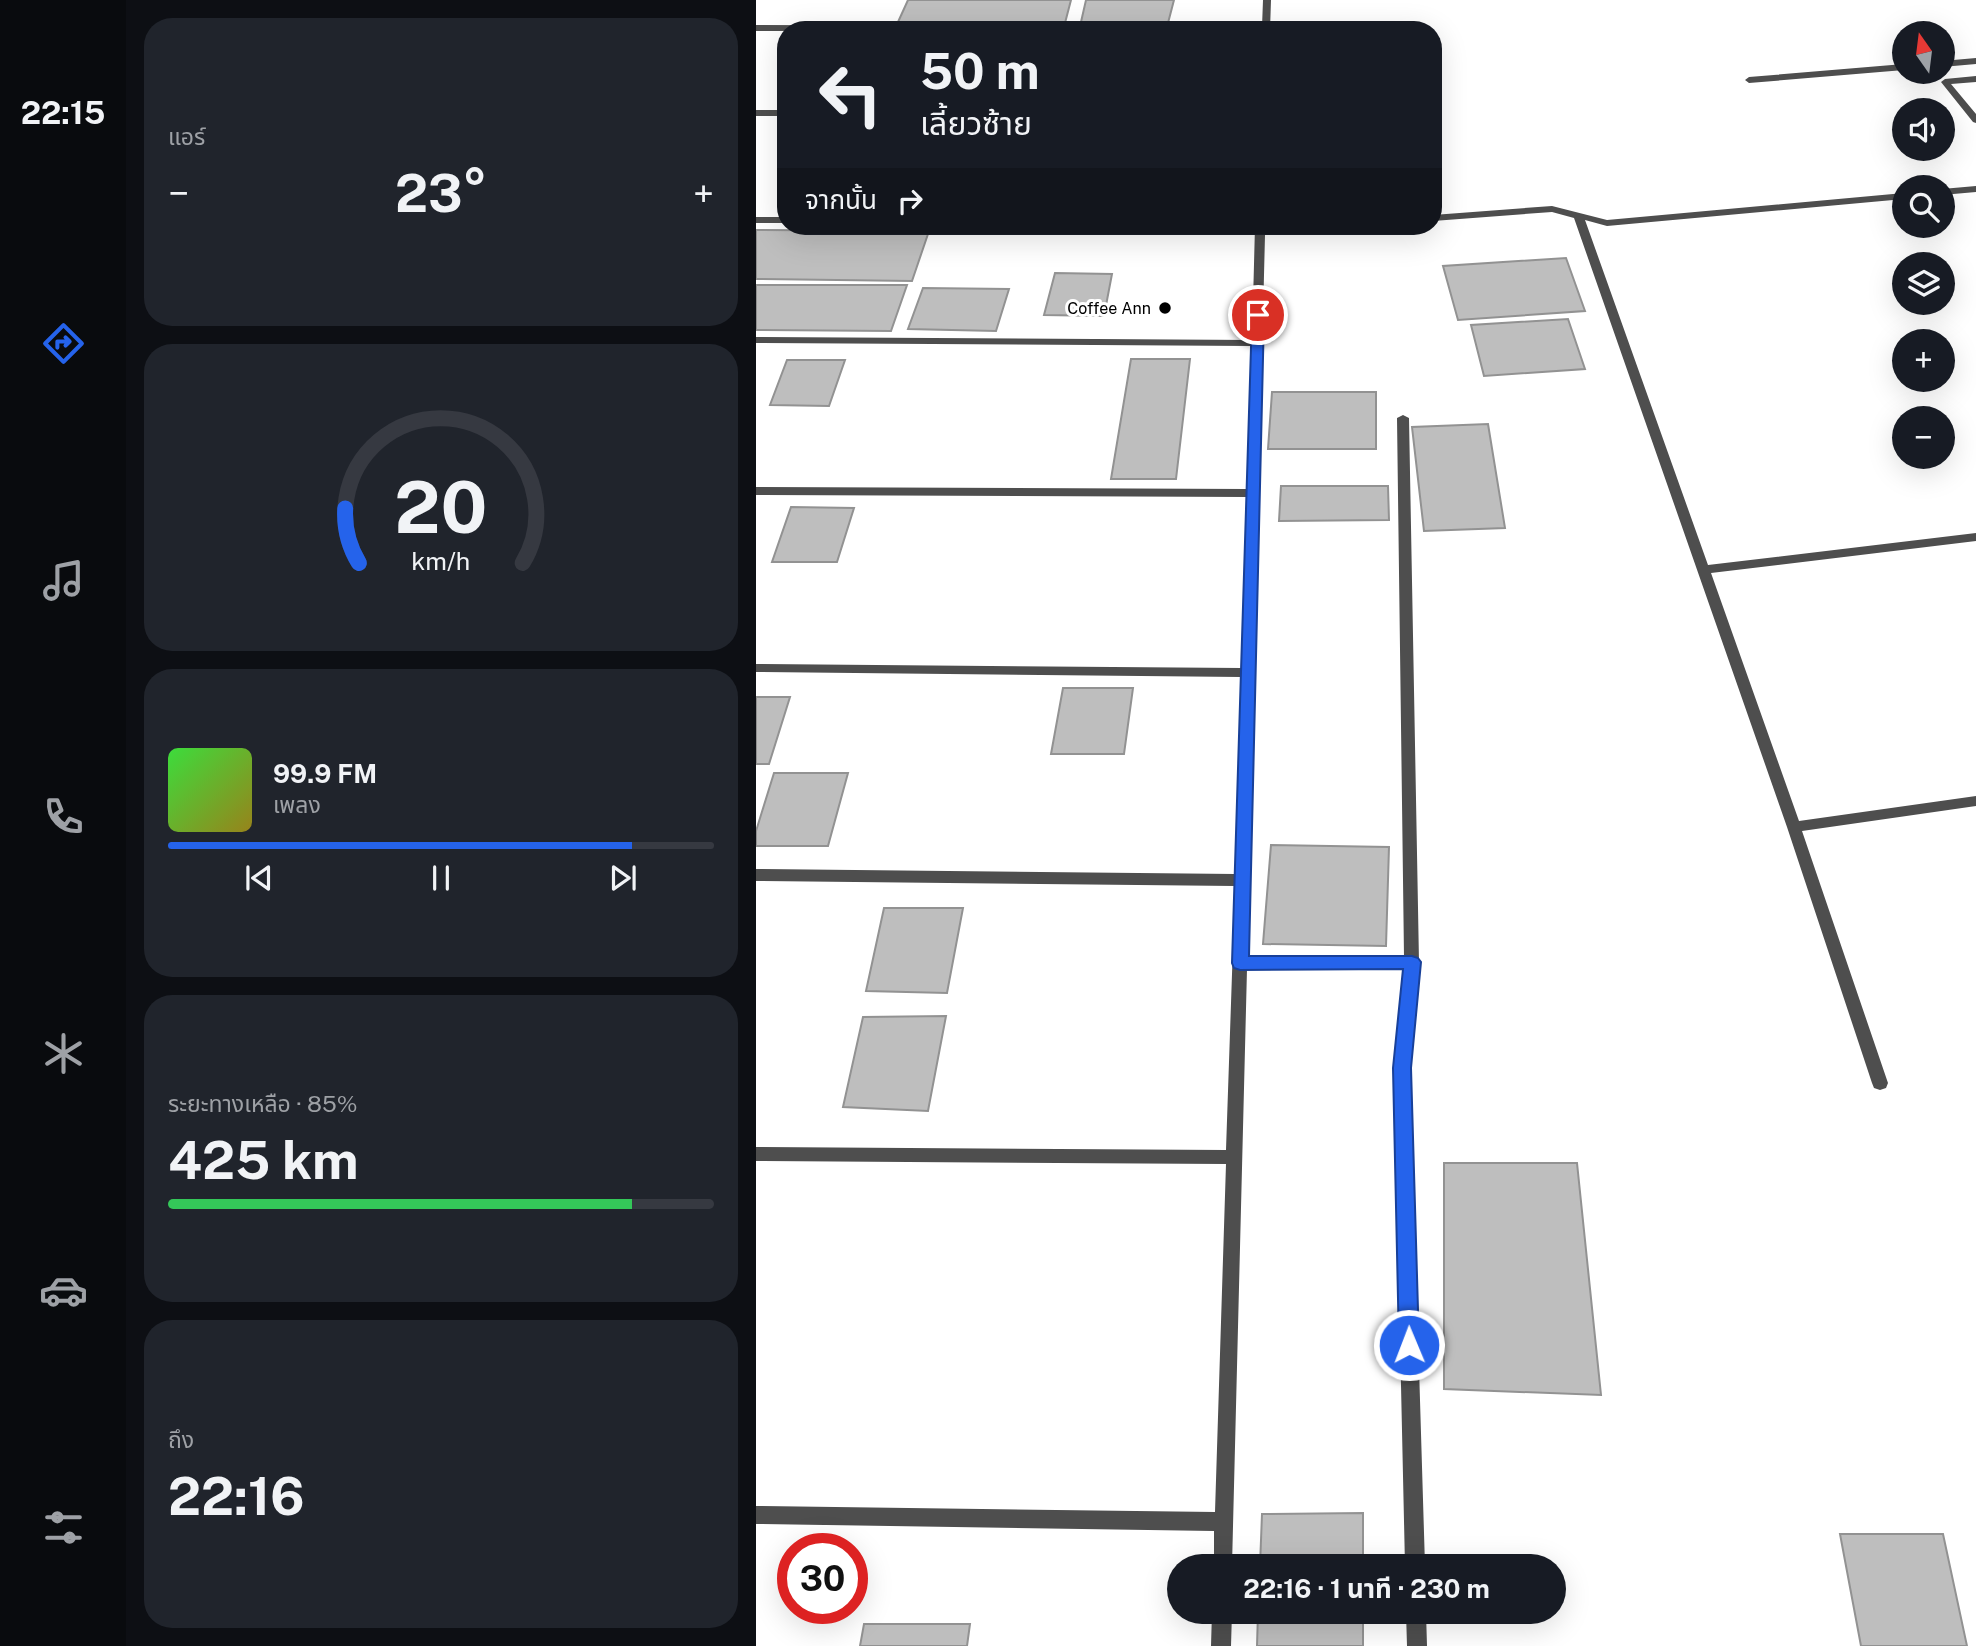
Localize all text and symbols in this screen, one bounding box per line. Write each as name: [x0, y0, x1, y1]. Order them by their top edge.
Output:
north arrow: [1892, 21, 1955, 84]
map controls: [1892, 21, 1955, 469]
text: 50 m: [920, 42, 1040, 100]
icon: left: [805, 49, 896, 140]
text: 22:15: [21, 94, 105, 131]
button: sound: [1892, 98, 1955, 161]
text: เลี้ยวซ้าย: [920, 105, 1032, 142]
text: แอร์: [168, 123, 205, 150]
text: 23°: [395, 163, 487, 224]
text: −: [168, 171, 189, 216]
text: +: [693, 171, 714, 216]
button: search: [1892, 175, 1955, 238]
icon: right: [891, 182, 929, 220]
text: จากนั้น: [805, 184, 877, 215]
button: layers: [1892, 252, 1955, 315]
pin: [1228, 285, 1288, 345]
icon: arrive: [1239, 296, 1277, 334]
place label: Coffee Ann: [1067, 299, 1151, 318]
marker: Coffee Ann: [1157, 300, 1173, 316]
icon: directions: [39, 319, 88, 368]
button: +: [1892, 329, 1955, 392]
button: −: [1892, 406, 1955, 469]
text: 20: [394, 465, 488, 550]
text: km/h: [412, 546, 470, 576]
icon: music: [39, 556, 88, 605]
text: 99.9 FM: [273, 758, 377, 789]
text: เพลง: [273, 791, 321, 818]
icon: phone: [39, 792, 88, 841]
icon: previous: [240, 859, 278, 897]
icon: pause: [422, 859, 460, 897]
icon: next: [604, 859, 642, 897]
icon: climate: [39, 1029, 88, 1078]
text: ระยะทางเหลือ · 85%: [168, 1090, 357, 1117]
text: 425 km: [168, 1130, 359, 1191]
icon: car: [39, 1266, 88, 1315]
position arrow: [1372, 1308, 1446, 1382]
text: ถึง: [168, 1426, 194, 1453]
text: 22:16: [168, 1466, 305, 1527]
icon: filters: [39, 1503, 88, 1552]
speed limit sign: 30: [777, 1533, 868, 1624]
text: 22:16 · 1 นาที · 230 m: [1243, 1573, 1490, 1604]

